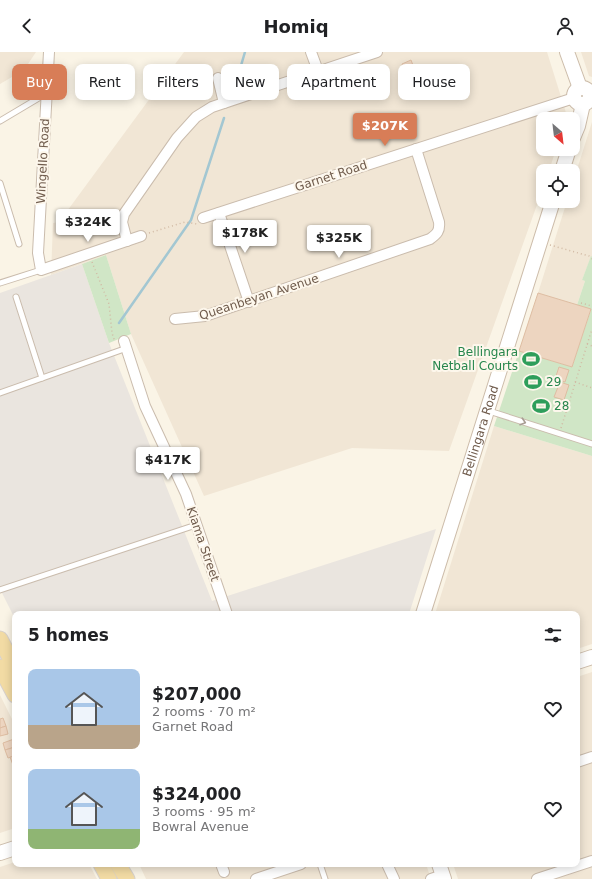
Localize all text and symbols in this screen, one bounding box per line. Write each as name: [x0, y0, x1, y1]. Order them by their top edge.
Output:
icon: back: [16, 15, 38, 37]
icon: person: [554, 15, 576, 37]
text: Homiq: [263, 16, 329, 37]
chip: Buy: [12, 64, 67, 100]
chip: Rent: [75, 64, 135, 100]
chip: Filters: [143, 64, 213, 100]
chip: New: [221, 64, 279, 100]
chip: Apartment: [287, 64, 390, 100]
chip: House: [398, 64, 470, 100]
north arrow: [536, 112, 580, 156]
map controls: [536, 112, 580, 208]
pin: $207K: [357, 113, 413, 147]
street label: Wingello Road: [34, 118, 52, 204]
text: $207K: [362, 118, 408, 133]
street label: Garnet Road: [293, 158, 369, 194]
button: locate: [536, 164, 580, 208]
pin: $324K: [60, 209, 116, 243]
text: $324K: [65, 214, 111, 229]
pin: $178K: [217, 220, 273, 254]
text: $178K: [222, 225, 268, 240]
pin: $325K: [311, 225, 367, 259]
text: $325K: [316, 230, 362, 245]
street label: Queanbeyan Avenue: [197, 271, 321, 323]
place label: Bellingara Netball Courts: [432, 345, 518, 373]
sports icon: Bellingara Netball Courts: [521, 349, 541, 369]
sports icon: 29: [523, 372, 543, 392]
place label: 29: [546, 375, 561, 389]
street label: Bellingara Road: [460, 384, 502, 478]
sports icon: 28: [531, 396, 551, 416]
place label: 28: [554, 399, 569, 413]
one-way arrow: [519, 417, 526, 426]
pin: $417K: [140, 447, 196, 481]
text: $417K: [145, 452, 191, 467]
street label: Kiama Street: [184, 505, 222, 583]
icon: filters: [542, 624, 564, 646]
text: 5 homes: [28, 625, 109, 645]
text: $207,000: [152, 684, 241, 704]
icon: home: [60, 685, 108, 733]
icon: heart: [542, 698, 564, 720]
text: 2 rooms · 70 m²: [152, 704, 256, 719]
text: Garnet Road: [152, 719, 233, 734]
text: $324,000: [152, 784, 241, 804]
icon: home: [60, 785, 108, 833]
icon: heart: [542, 798, 564, 820]
text: 3 rooms · 95 m²: [152, 804, 256, 819]
text: Bowral Avenue: [152, 819, 249, 834]

